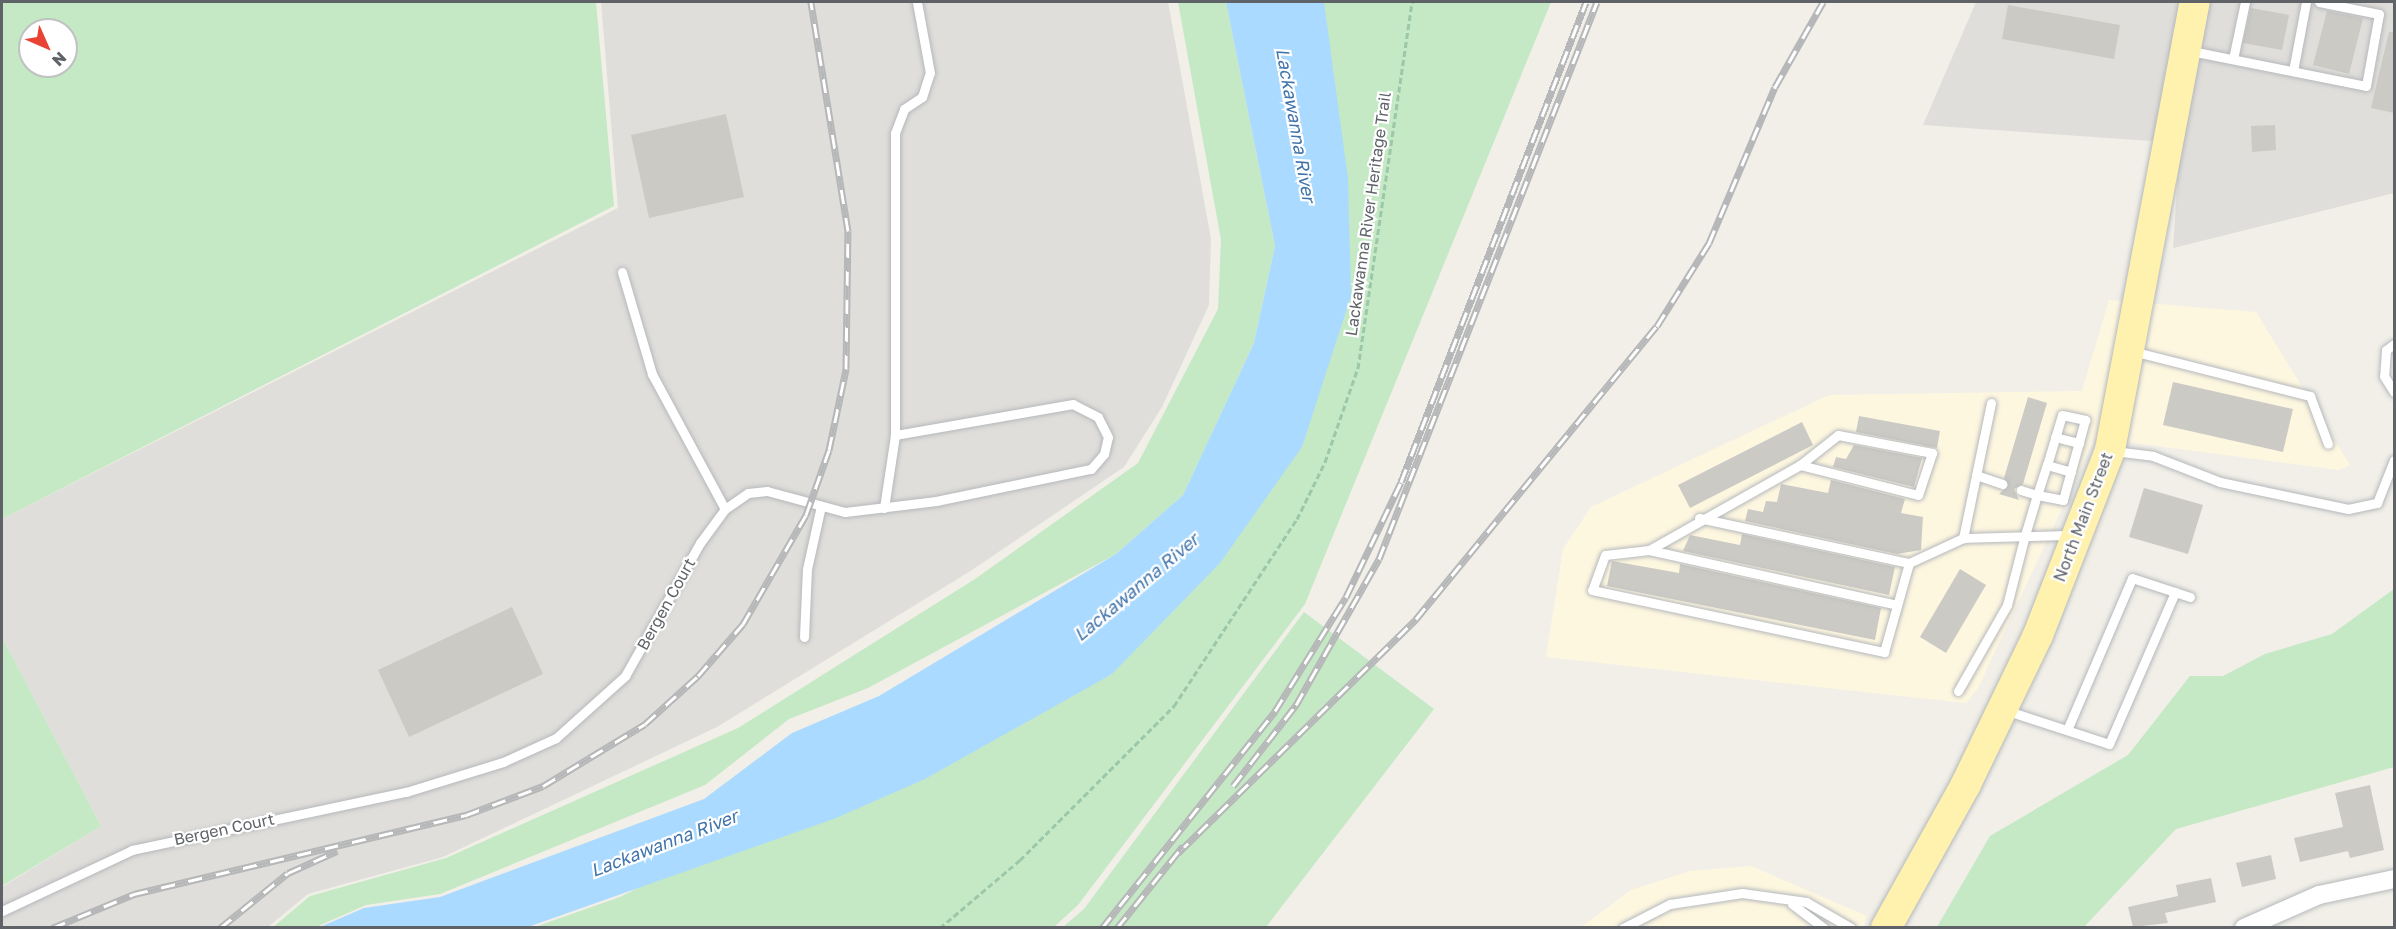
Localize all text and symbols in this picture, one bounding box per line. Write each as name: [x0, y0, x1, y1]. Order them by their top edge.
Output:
north arrow: [18, 18, 78, 78]
water label: Lackawanna River: [1272, 46, 1320, 204]
text: N: [48, 48, 71, 71]
street label: Lackawanna River Heritage Trail: [1341, 91, 1395, 337]
street label: North Main Street: [2050, 450, 2116, 584]
water label: Lackawanna River: [1069, 529, 1203, 645]
street label: Bergen Court: [633, 555, 699, 653]
water label: Lackawanna River: [587, 805, 741, 881]
street label: Bergen Court: [172, 809, 276, 849]

